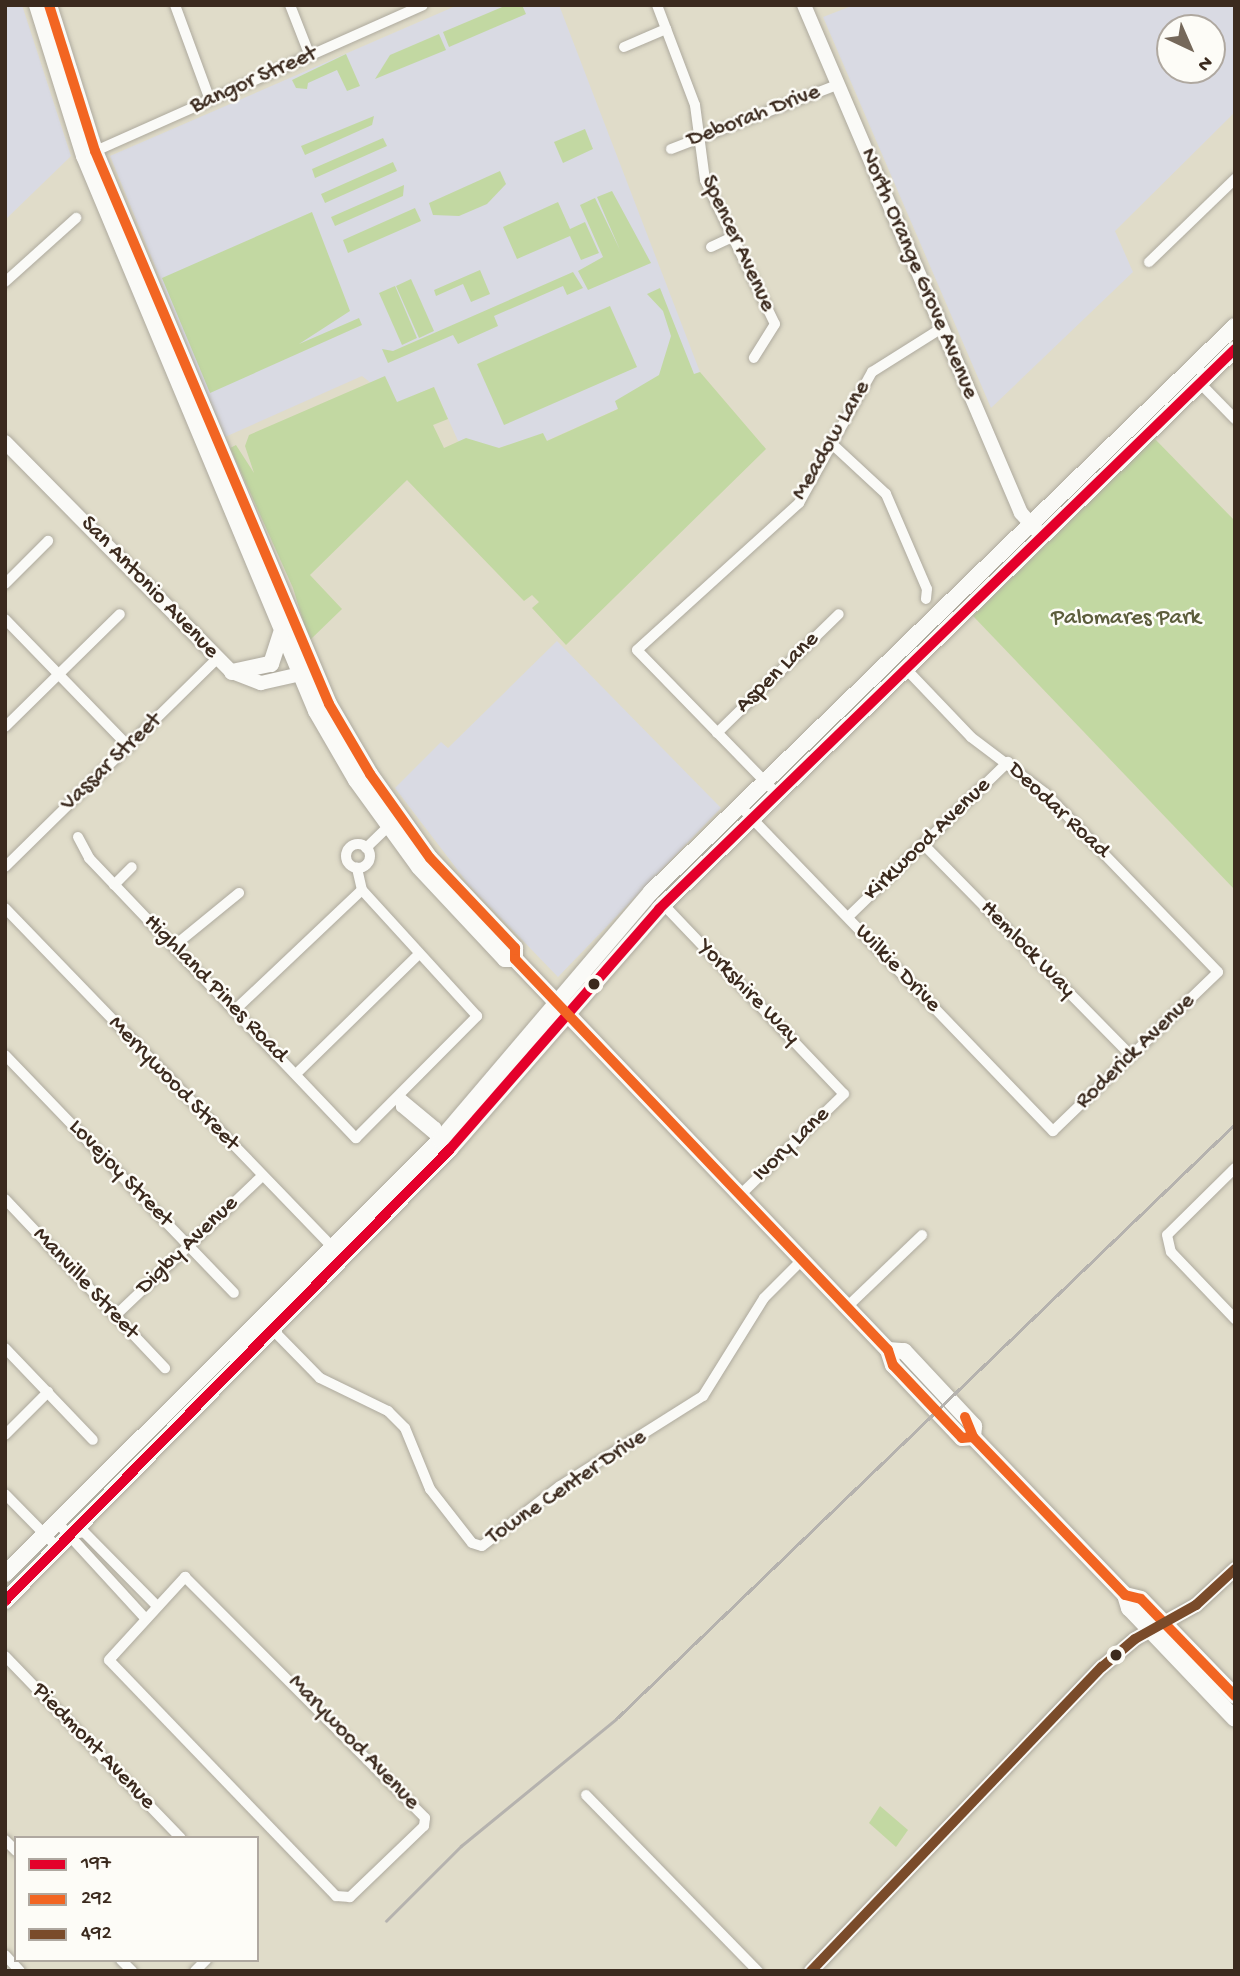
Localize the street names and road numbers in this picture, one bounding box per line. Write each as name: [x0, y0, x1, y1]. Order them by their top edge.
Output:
street label: Bangor Street: [187, 41, 321, 121]
street label: Deborah Drive: [684, 79, 824, 155]
street label: North Orange Grove Avenue: [853, 145, 983, 403]
street label: Spencer Avenue: [693, 171, 781, 317]
street label: Meadow Lane: [787, 376, 877, 506]
street label: San Antonio Avenue: [74, 511, 224, 665]
street label: Aspen Lane: [730, 626, 826, 720]
street label: Vassar Street: [56, 708, 168, 818]
street label: Deodar Road: [1001, 757, 1115, 865]
street label: Kirkwood Avenue: [859, 772, 997, 908]
street label: Hemlock Way: [973, 895, 1081, 1005]
street label: Highland Pines Road: [137, 909, 293, 1069]
street label: Wilkie Drive: [848, 919, 946, 1019]
street label: Yorkshire Way: [691, 935, 805, 1051]
street label: Roderick Avenue: [1071, 988, 1201, 1116]
street label: Merrywood Street: [101, 1011, 245, 1157]
street label: Ivory Lane: [748, 1102, 836, 1188]
street label: Lovejoy Street: [62, 1114, 178, 1234]
street label: Digby Avenue: [131, 1191, 245, 1301]
street label: Manville Street: [26, 1222, 144, 1346]
street label: Towne Center Drive: [482, 1424, 652, 1552]
street label: Marywood Avenue: [281, 1669, 425, 1817]
street label: Piedmont Avenue: [25, 1678, 161, 1816]

